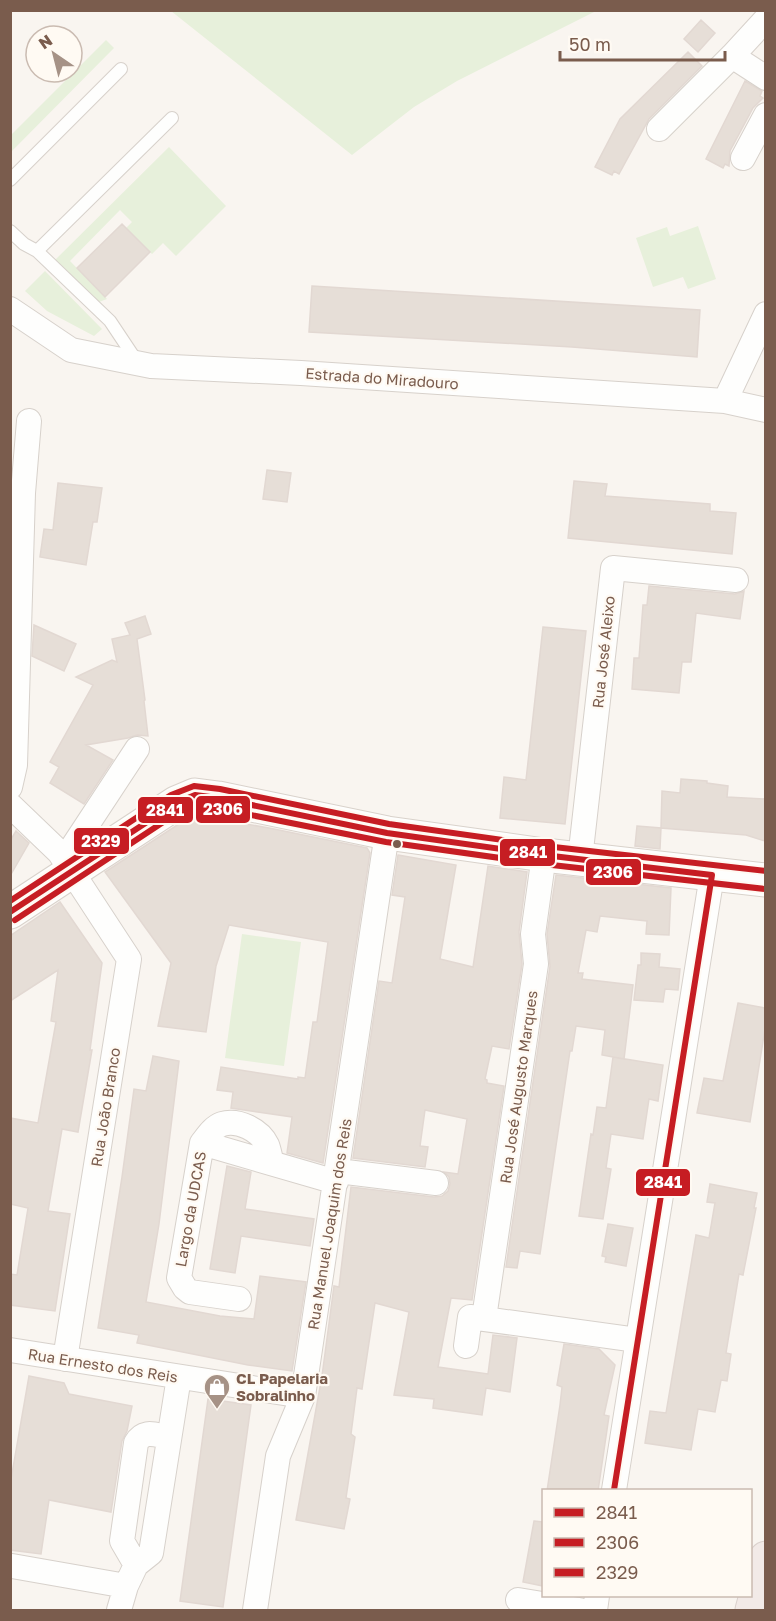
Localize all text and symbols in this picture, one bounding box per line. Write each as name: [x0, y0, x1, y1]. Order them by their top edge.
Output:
north arrow: [24, 24, 84, 84]
scale bar: [560, 24, 725, 62]
text: N: [35, 30, 56, 53]
text: 50 m: [569, 33, 611, 55]
street label: Estrada do Miradouro: [305, 364, 459, 392]
street label: Rua José Aleixo: [588, 595, 618, 709]
line badge: 2306: [195, 795, 251, 824]
line badge: 2841: [137, 796, 194, 824]
text: 2306: [203, 799, 243, 819]
text: 2841: [146, 800, 184, 820]
line badge: 2329: [73, 827, 130, 855]
text: 2329: [81, 831, 121, 851]
unlabelled marker: [391, 838, 403, 850]
line badge: 2841: [499, 838, 556, 867]
text: 2841: [509, 842, 547, 862]
line badge: 2306: [585, 858, 642, 886]
text: 2306: [593, 862, 633, 882]
street label: Rua José Augusto Marques: [496, 989, 540, 1185]
street label: Rua João Branco: [87, 1046, 123, 1168]
street label: Rua Manuel Joaquim dos Reis: [303, 1117, 355, 1331]
street label: Largo da UDCAS: [171, 1150, 209, 1268]
line badge: 2841: [635, 1168, 691, 1197]
text: 2841: [644, 1172, 682, 1192]
street label: Rua Ernesto dos Reis: [27, 1344, 179, 1386]
place label: CL Papelaria Sobralinho: [236, 1369, 328, 1404]
shop icon: CL Papelaria Sobralinho: [202, 1372, 232, 1410]
legend: [542, 1489, 752, 1597]
text: 2841: [596, 1501, 637, 1523]
text: 2306: [596, 1531, 639, 1553]
text: 2329: [596, 1561, 638, 1583]

